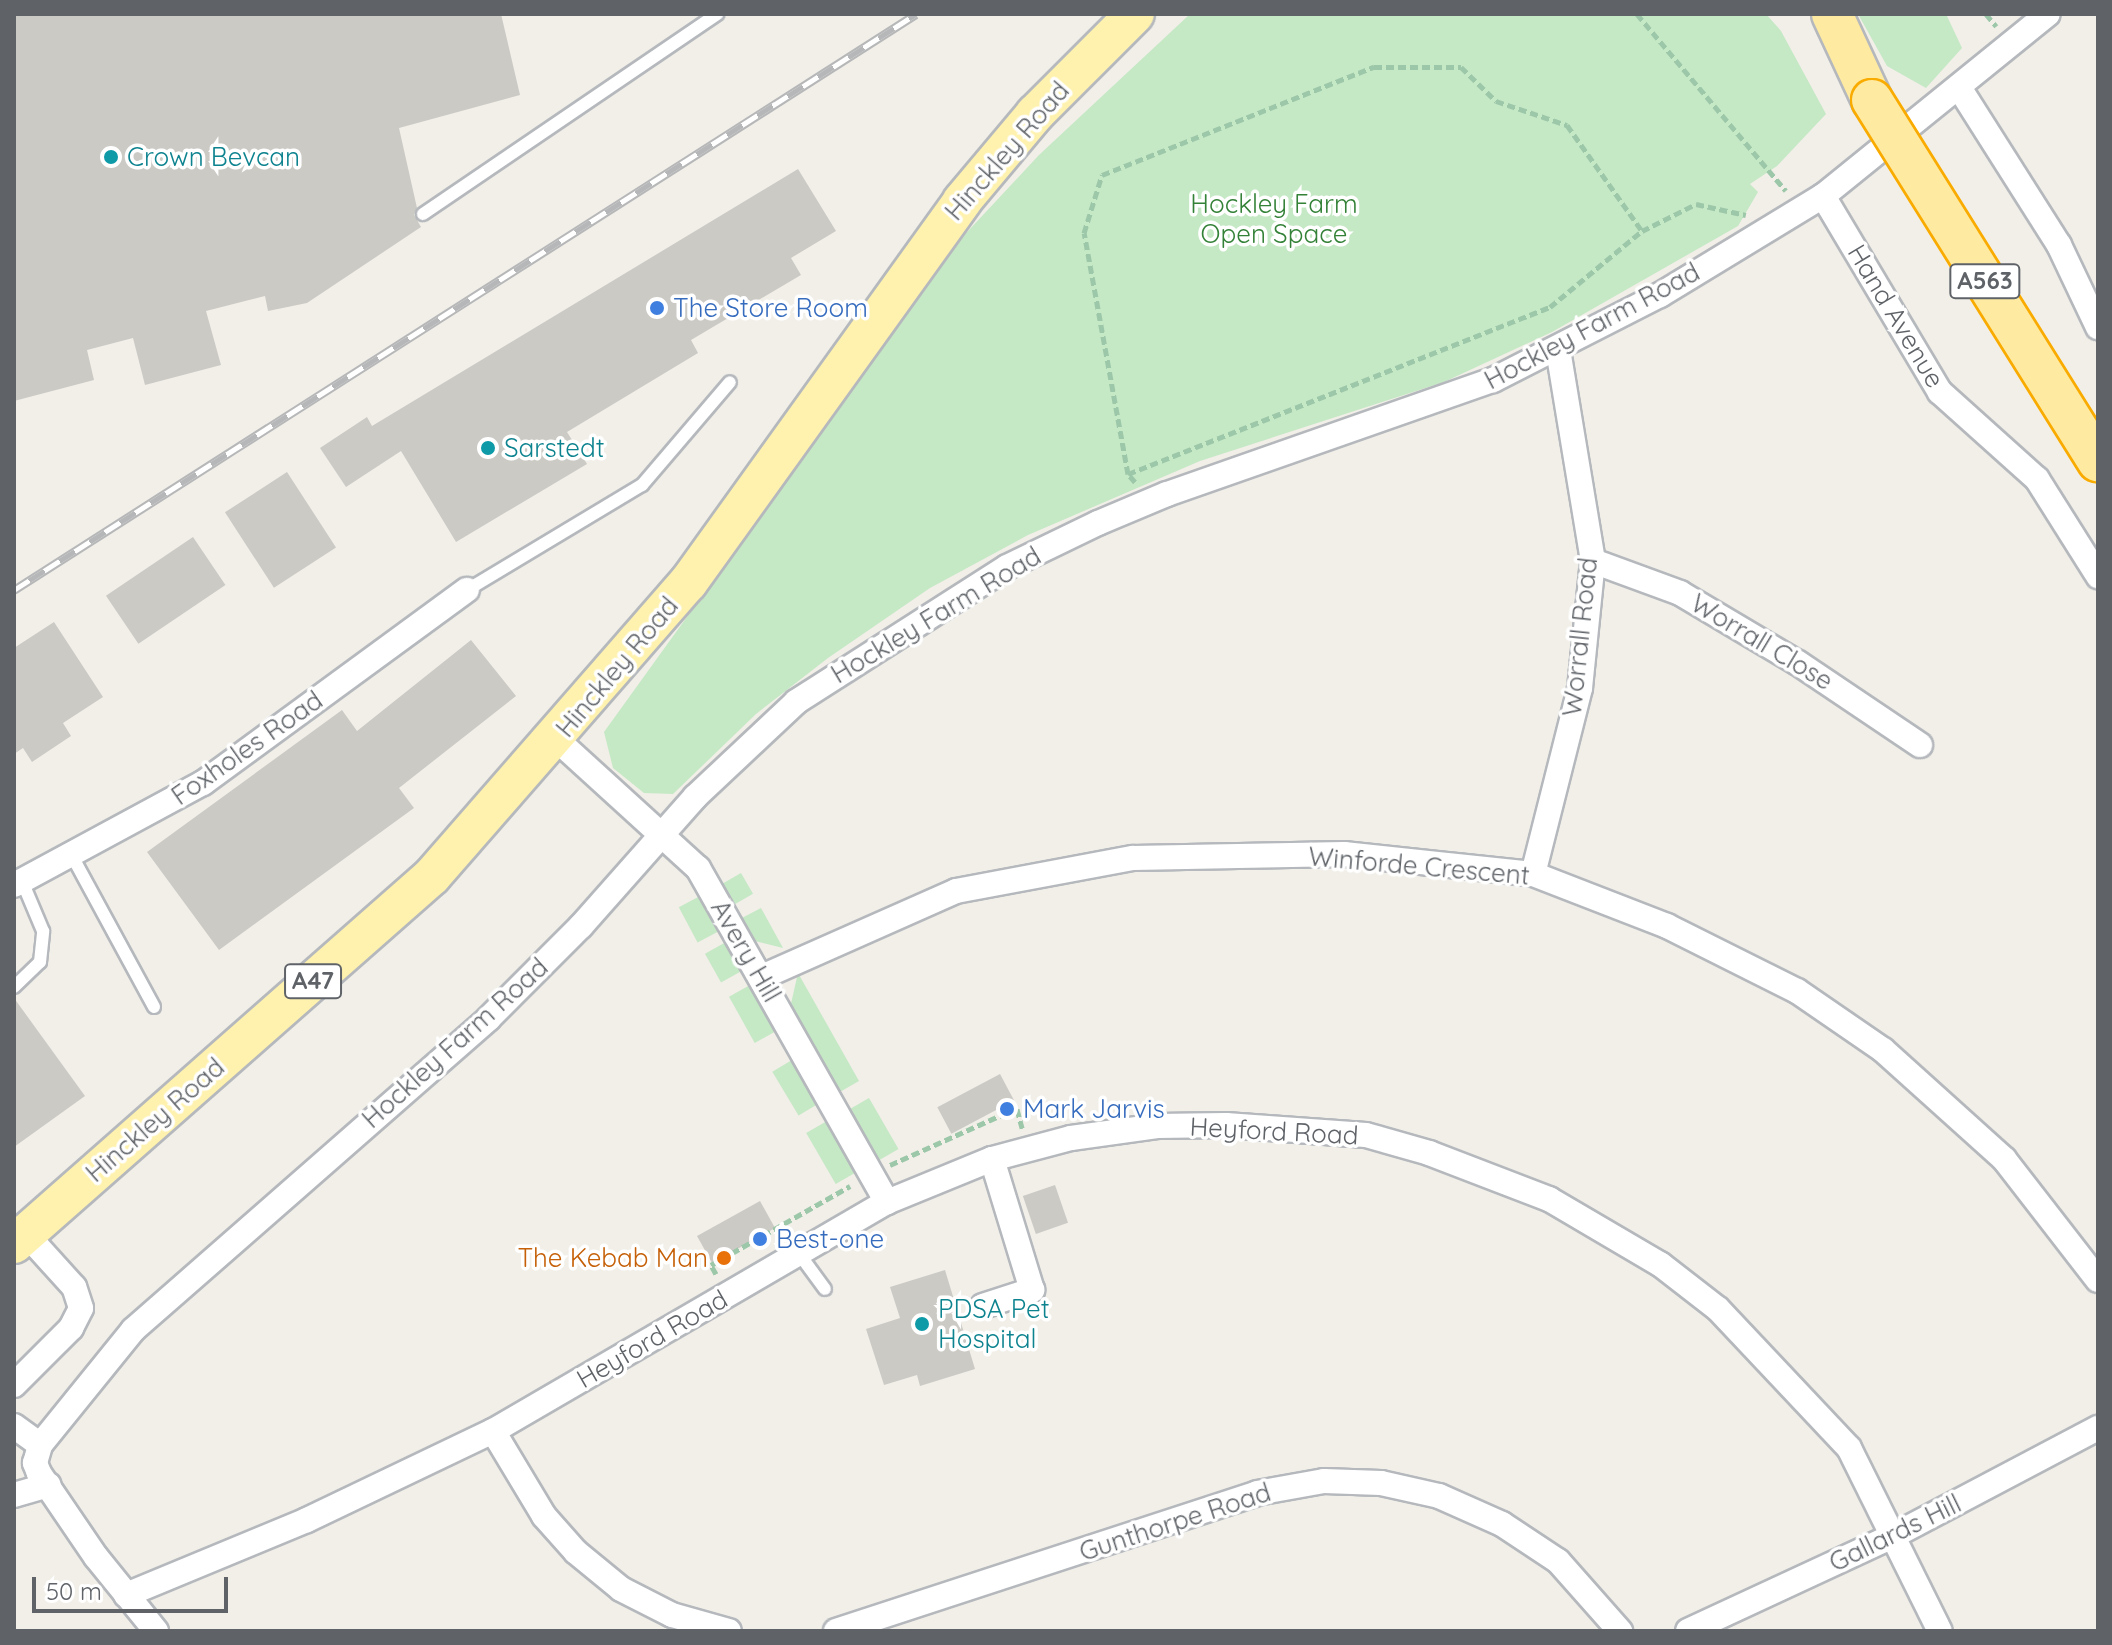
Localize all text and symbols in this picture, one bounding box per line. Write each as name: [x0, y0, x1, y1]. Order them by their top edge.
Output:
street label: Hinckley Road: [938, 75, 1076, 227]
place label: Crown Bevcan: [127, 141, 300, 173]
marker: Crown Bevcan: [102, 148, 120, 166]
park label: Hockley Farm Open Space: [1190, 188, 1358, 250]
street label: Hand Avenue: [1841, 239, 1951, 393]
street label: Hockley Farm Road: [1479, 256, 1705, 396]
road number: A563: [1949, 261, 2021, 301]
place label: The Store Room: [673, 292, 868, 324]
marker: The Store Room: [648, 299, 666, 317]
place label: Sarstedt: [504, 432, 605, 464]
marker: Sarstedt: [479, 439, 497, 457]
street label: Hockley Farm Road: [825, 540, 1047, 690]
street label: Worrall Road: [1556, 556, 1604, 718]
street label: Worrall Close: [1685, 587, 1839, 697]
street label: Hinckley Road: [549, 591, 685, 743]
street label: Foxholes Road: [166, 684, 328, 812]
street label: Winforde Crescent: [1307, 841, 1531, 891]
street label: Avery Hill: [704, 894, 788, 1008]
street label: Hockley Farm Road: [356, 951, 554, 1135]
road number: A47: [283, 961, 343, 1001]
street label: Hinckley Road: [79, 1051, 231, 1189]
place label: Mark Jarvis: [1023, 1093, 1165, 1125]
marker: Mark Jarvis: [998, 1100, 1016, 1118]
street label: Heyford Road: [1189, 1111, 1359, 1151]
place label: Best-one: [776, 1223, 884, 1255]
marker: Best-one: [751, 1230, 769, 1248]
place label: The Kebab Man: [517, 1242, 708, 1274]
marker: The Kebab Man: [715, 1249, 733, 1267]
street label: Heyford Road: [571, 1283, 733, 1395]
place label: PDSA Pet Hospital: [938, 1293, 1049, 1354]
marker: PDSA Pet Hospital: [913, 1315, 931, 1333]
street label: Gunthorpe Road: [1075, 1476, 1275, 1568]
street label: Gallards Hill: [1824, 1488, 1966, 1578]
scale bar: [36, 1561, 232, 1611]
text: 50 m: [46, 1576, 102, 1606]

